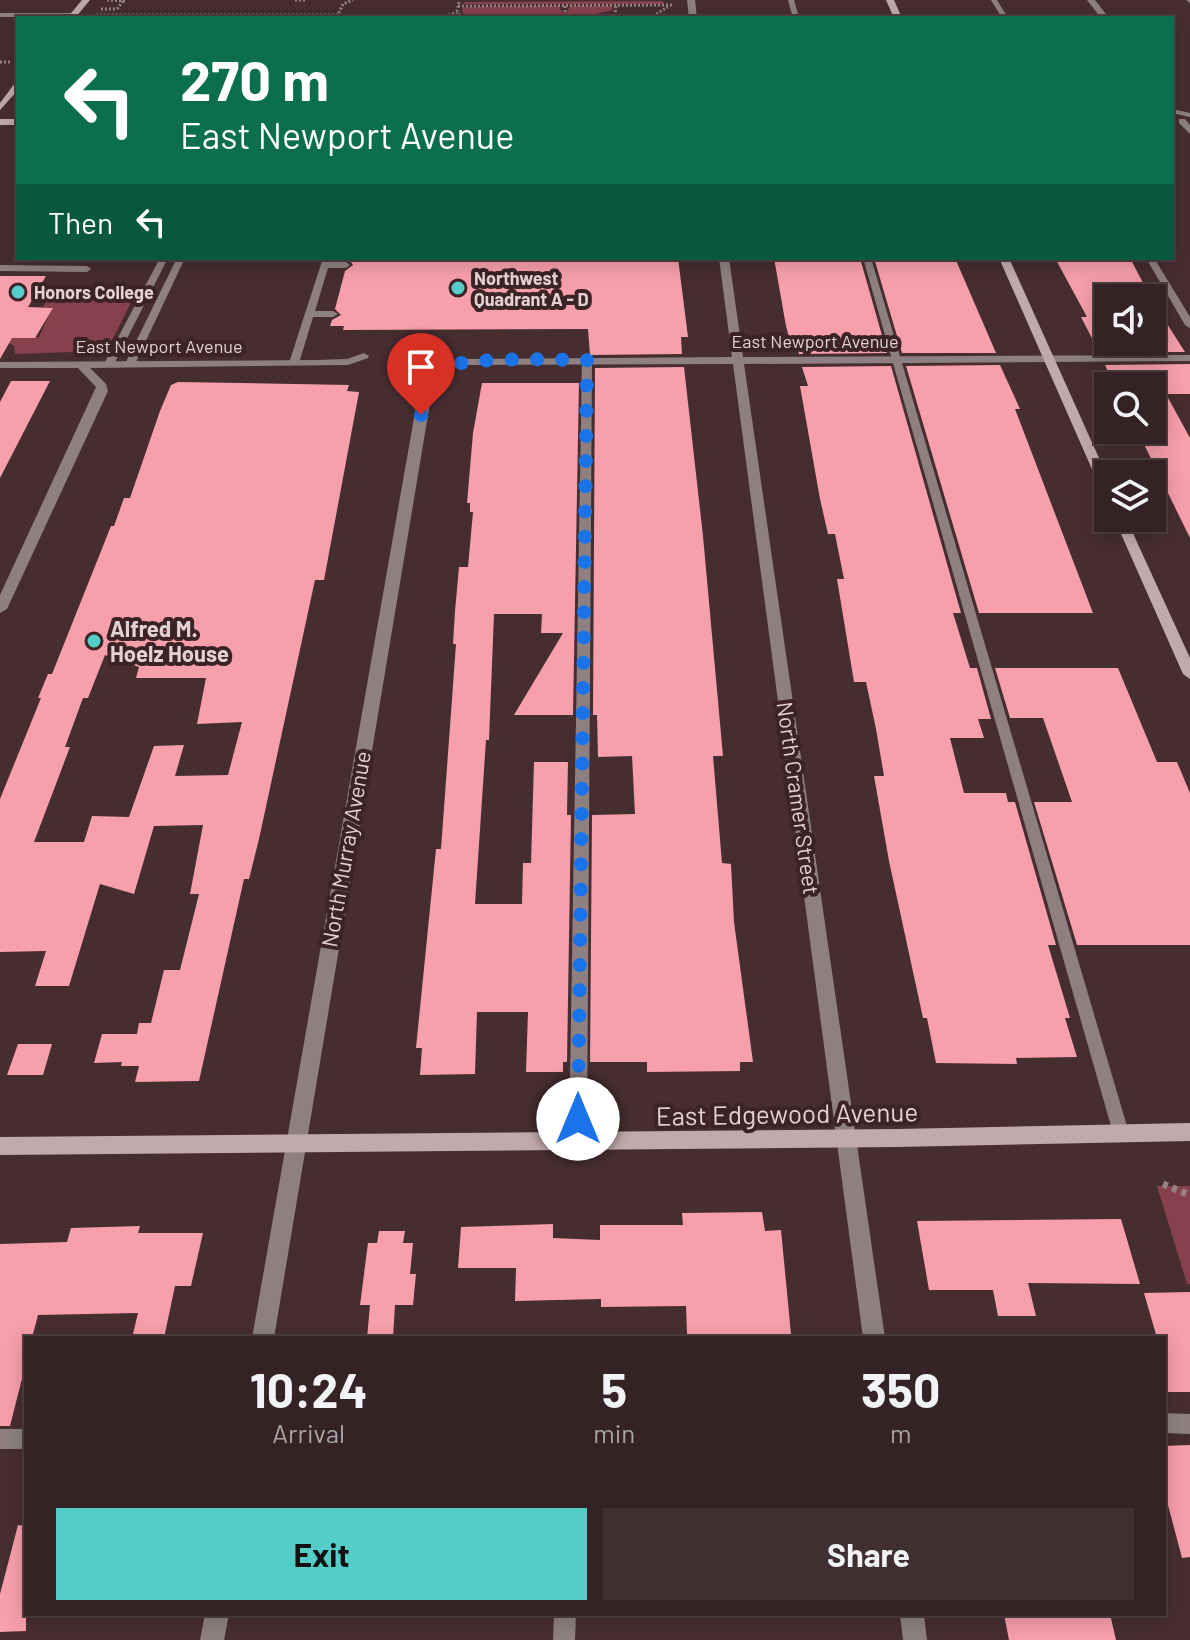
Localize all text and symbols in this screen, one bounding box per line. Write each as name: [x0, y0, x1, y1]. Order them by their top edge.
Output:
text: 270 m: [180, 45, 329, 112]
icon: left: [48, 48, 152, 152]
text: East Newport Avenue: [180, 113, 514, 156]
icon: left: [129, 200, 173, 244]
text: Then: [48, 204, 113, 240]
place label: Northwest Quadrant A - D: [474, 267, 589, 310]
marker: Northwest Quadrant A - D: [449, 279, 467, 297]
place label: Honors College: [34, 281, 154, 303]
marker: Honors College: [9, 283, 27, 301]
map controls: [1094, 284, 1166, 532]
button: sound: [1094, 284, 1166, 356]
street label: East Newport Avenue: [731, 330, 899, 352]
pin: [387, 333, 455, 415]
street label: East Newport Avenue: [75, 335, 243, 357]
icon: arrive: [399, 345, 443, 389]
button: search: [1094, 372, 1166, 444]
button: layers: [1094, 460, 1166, 532]
place label: Alfred M. Hoelz House: [110, 615, 229, 666]
marker: Alfred M. Hoelz House: [85, 632, 103, 650]
street label: North Cramer Street: [773, 700, 825, 896]
street label: North Murray Avenue: [315, 749, 375, 949]
position arrow: [536, 1077, 620, 1161]
street label: East Edgewood Avenue: [656, 1095, 918, 1131]
text: 10:24: [250, 1360, 367, 1418]
text: 5: [601, 1360, 627, 1418]
text: 350: [861, 1360, 940, 1418]
text: Arrival: [272, 1417, 345, 1448]
text: min: [593, 1417, 635, 1448]
text: m: [890, 1417, 911, 1448]
button: Exit: [56, 1508, 587, 1600]
button: Share: [603, 1508, 1134, 1600]

